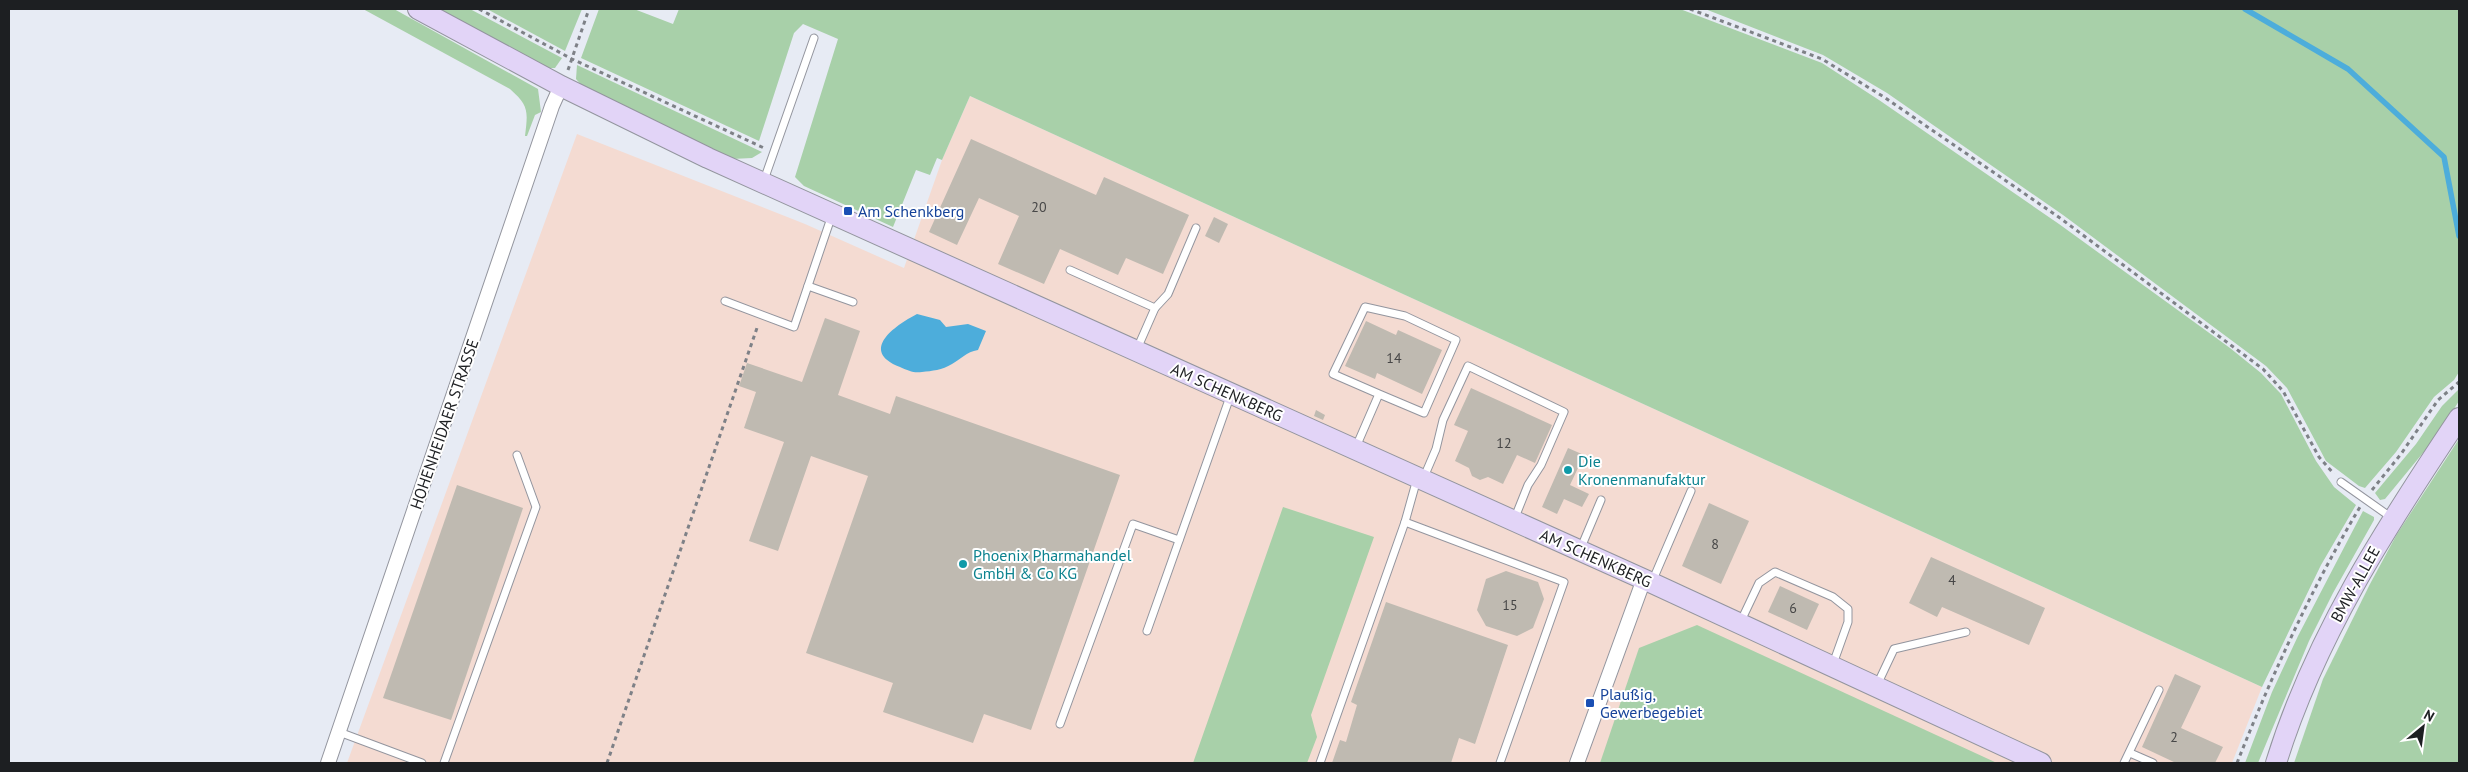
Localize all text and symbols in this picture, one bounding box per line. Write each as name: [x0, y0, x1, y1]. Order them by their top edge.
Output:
house number: 20: [1031, 198, 1047, 216]
place label: Am Schenkberg: [858, 201, 964, 221]
marker: Am Schenkberg: [842, 205, 854, 217]
street label: HOHENHEIDAER STRASSE: [405, 336, 483, 512]
house number: 14: [1386, 349, 1402, 367]
street label: AM SCHENKBERG: [1168, 358, 1286, 426]
house number: 12: [1496, 434, 1512, 452]
place label: Die Kronenmanufaktur: [1578, 451, 1706, 489]
marker: Die Kronenmanufaktur: [1562, 464, 1574, 476]
street label: AM SCHENKBERG: [1537, 524, 1655, 592]
house number: 8: [1711, 535, 1719, 553]
street label: BMW-ALLEE: [2326, 543, 2384, 625]
place label: Phoenix Pharmahandel GmbH & Co KG: [973, 545, 1132, 583]
marker: Phoenix Pharmahandel GmbH & Co KG: [957, 558, 969, 570]
house number: 4: [1948, 571, 1956, 589]
house number: 15: [1502, 596, 1518, 614]
house number: 6: [1789, 599, 1797, 617]
place label: Plaußig, Gewerbegebiet: [1600, 684, 1703, 722]
marker: Plaußig, Gewerbegebiet: [1584, 697, 1596, 709]
north arrow: [2398, 702, 2448, 752]
text: N: [2421, 706, 2438, 726]
house number: 2: [2170, 728, 2178, 746]

